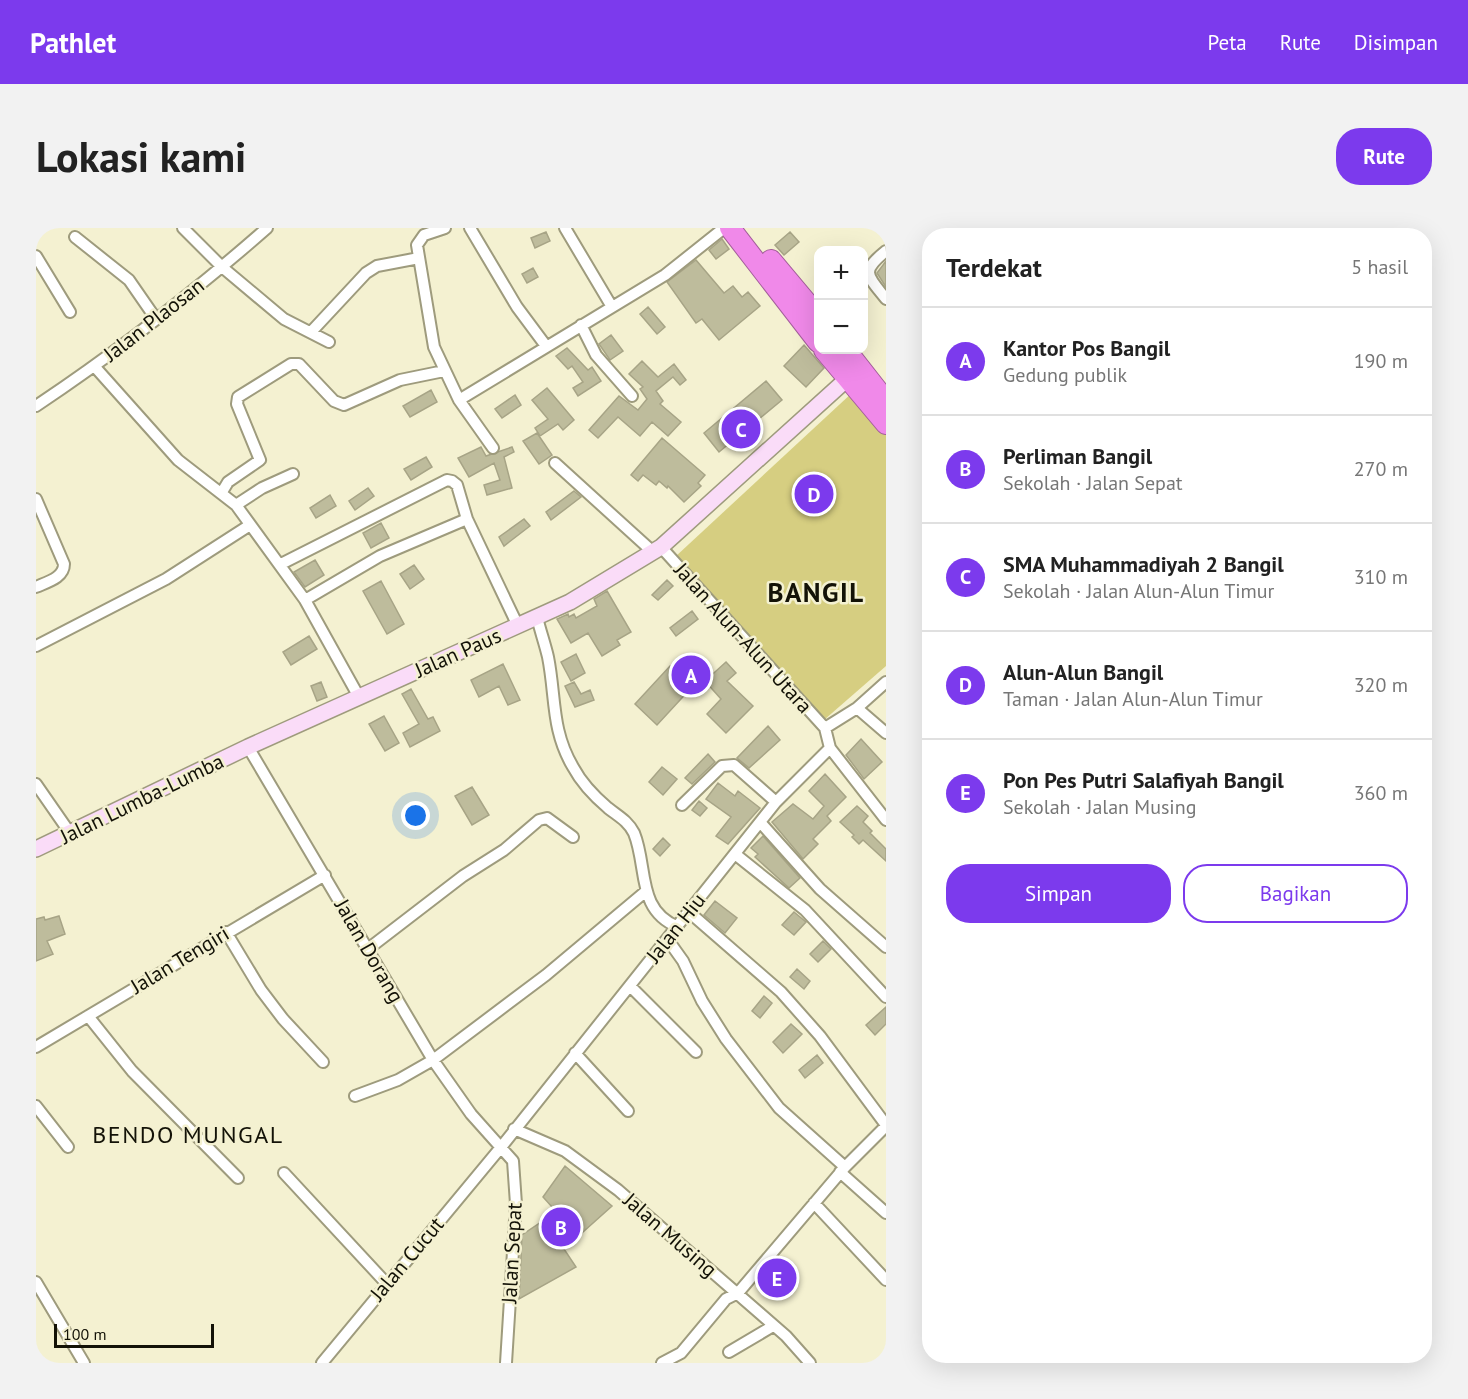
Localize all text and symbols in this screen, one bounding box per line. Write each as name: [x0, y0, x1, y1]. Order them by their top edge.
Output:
text: Pathlet: [30, 24, 116, 61]
text: Peta: [1207, 29, 1247, 56]
text: Rute: [1280, 29, 1321, 56]
text: Disimpan: [1354, 29, 1438, 56]
button: Rute: [1336, 128, 1432, 185]
text: Lokasi kami: [36, 129, 246, 184]
map controls: [814, 246, 868, 354]
button: +: [814, 246, 868, 300]
text: Terdekat: [946, 251, 1042, 284]
text: 5 hasil: [1351, 254, 1408, 280]
street label: Jalan Plaosan: [97, 272, 209, 368]
button: −: [814, 300, 868, 354]
text: Kantor Pos Bangil: [1003, 334, 1170, 362]
text: A: [959, 348, 972, 374]
text: 190 m: [1354, 348, 1408, 374]
text: Gedung publik: [1003, 362, 1127, 388]
pin: C: [722, 406, 760, 452]
text: Perliman Bangil: [1003, 442, 1152, 470]
text: B: [960, 456, 971, 482]
text: 270 m: [1354, 456, 1408, 482]
text: Sekolah · Jalan Sepat: [1003, 470, 1183, 496]
pin: D: [794, 472, 834, 516]
text: SMA Muhammadiyah 2 Bangil: [1003, 550, 1284, 578]
street label: Jalan Alun-Alun Utara: [669, 557, 817, 719]
text: C: [960, 564, 971, 590]
text: 310 m: [1354, 564, 1408, 590]
district label: BANGIL: [767, 575, 865, 609]
text: Sekolah · Jalan Alun-Alun Timur: [1003, 578, 1274, 604]
street label: Jalan Paus: [409, 622, 505, 684]
pin: A: [672, 652, 710, 698]
text: Alun-Alun Bangil: [1003, 658, 1163, 686]
text: D: [959, 672, 972, 698]
text: 320 m: [1354, 672, 1408, 698]
text: Taman · Jalan Alun-Alun Timur: [1003, 686, 1263, 712]
street label: Jalan Lumba-Lumba: [55, 747, 228, 850]
text: Pon Pes Putri Salafiyah Bangil: [1003, 766, 1284, 794]
text: E: [960, 780, 971, 806]
text: 360 m: [1354, 780, 1408, 806]
text: Sekolah · Jalan Musing: [1003, 794, 1196, 820]
your location: [401, 801, 430, 830]
button: Simpan: [946, 864, 1171, 923]
button: Bagikan: [1183, 864, 1408, 923]
street label: Jalan Hiu: [639, 887, 711, 969]
street label: Jalan Dorang: [328, 893, 410, 1008]
street label: Jalan Tengiri: [125, 920, 234, 1000]
district label: BENDO MUNGAL: [92, 1119, 284, 1150]
street label: Jalan Musing: [617, 1186, 723, 1283]
street label: Jalan Sepat: [495, 1202, 528, 1305]
pin: B: [542, 1204, 580, 1250]
street label: Jalan Cucut: [363, 1211, 449, 1307]
pin: E: [758, 1256, 796, 1300]
scale bar: [54, 1321, 214, 1348]
text: 100 m: [63, 1324, 106, 1344]

